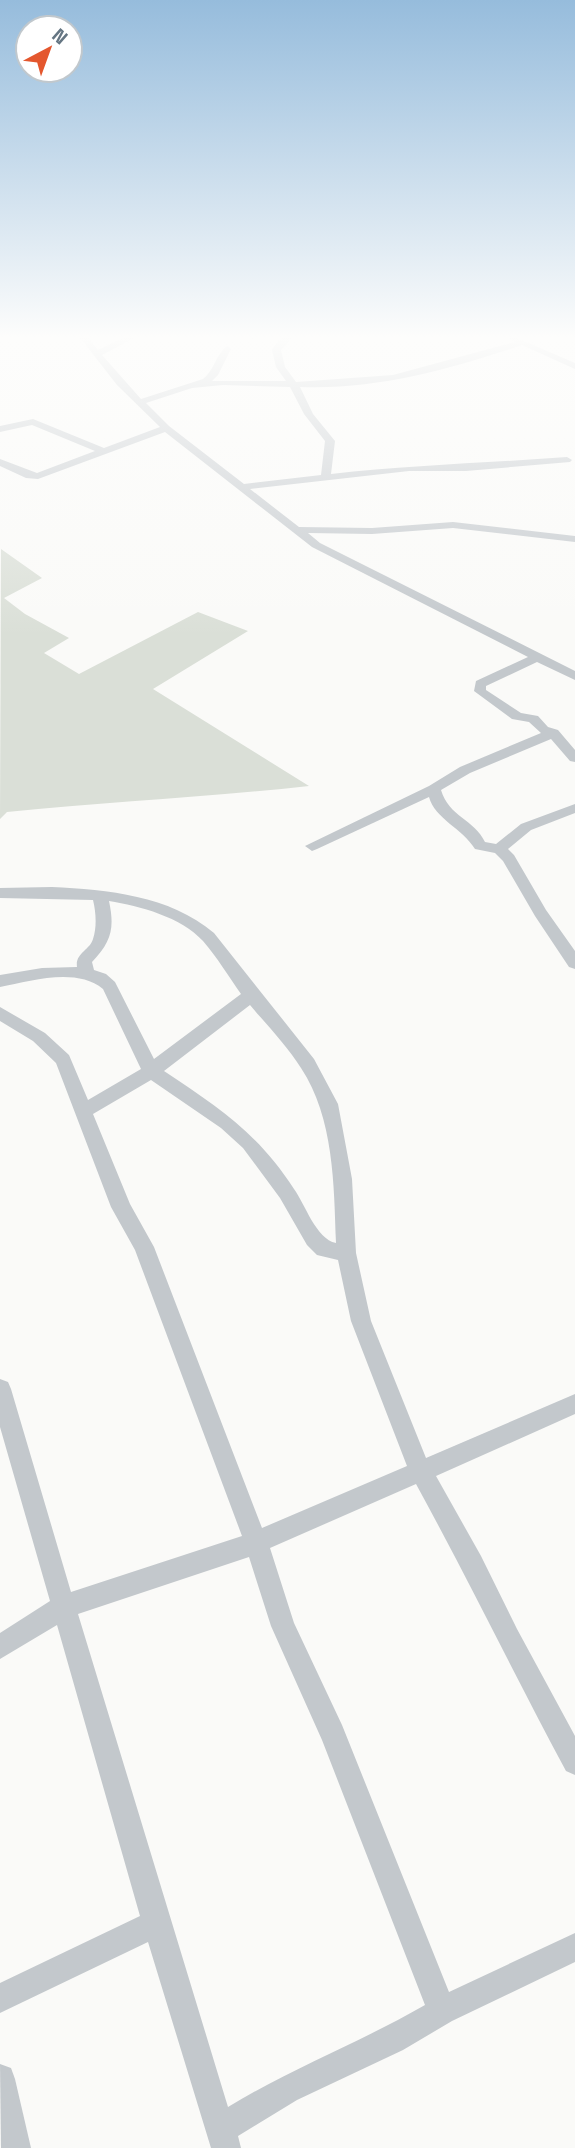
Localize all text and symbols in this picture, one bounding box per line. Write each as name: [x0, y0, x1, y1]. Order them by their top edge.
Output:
north arrow: [14, 14, 84, 84]
text: N: [47, 23, 73, 50]

